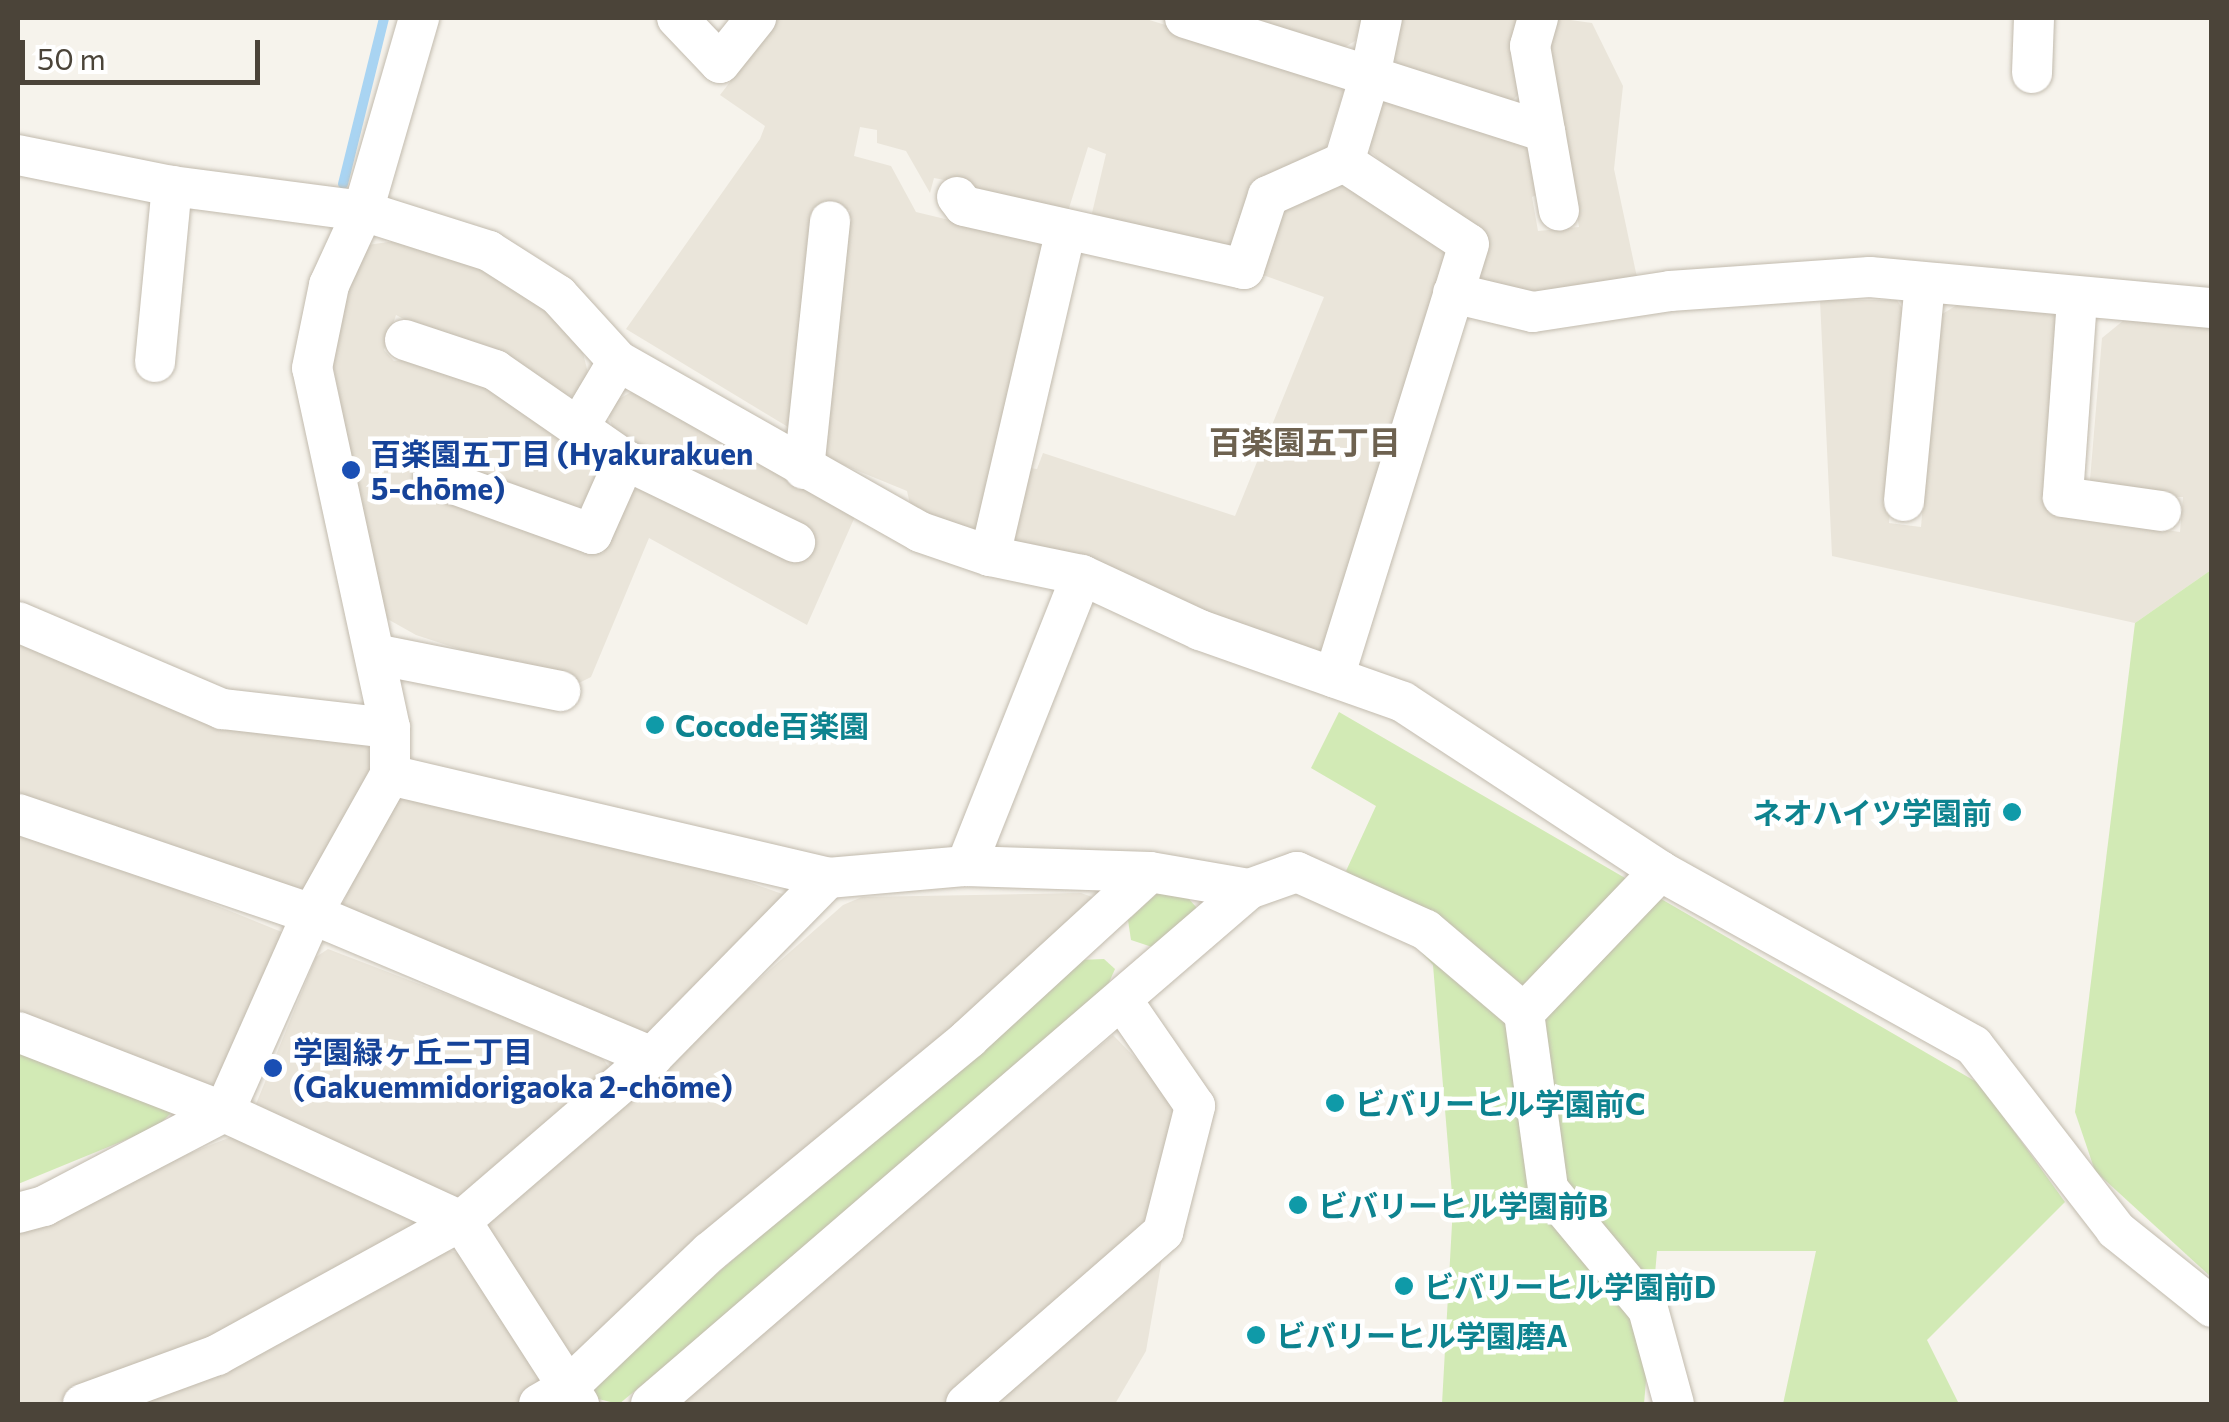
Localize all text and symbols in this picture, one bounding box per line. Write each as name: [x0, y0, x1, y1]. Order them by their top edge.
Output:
scale bar: [25, 20, 265, 82]
text: 50 m: [37, 39, 106, 76]
district label: 百楽園五丁目: [1209, 422, 1401, 460]
place label: 百楽園五丁目 (Hyakurakuen 5-chōme): [371, 435, 753, 506]
marker: 百楽園五丁目 (Hyakurakuen 5-chōme): [340, 459, 362, 481]
place label: Cocode百楽園: [675, 707, 869, 743]
marker: Cocode百楽園: [644, 714, 666, 736]
place label: ネオハイツ学園前: [1752, 794, 1992, 830]
marker: ネオハイツ学園前: [2001, 801, 2023, 823]
place label: 学園緑ヶ丘二丁目 (Gakuemmidorigaoka 2-chōme): [293, 1033, 731, 1104]
marker: 学園緑ヶ丘二丁目 (Gakuemmidorigaoka 2-chōme): [262, 1057, 284, 1079]
place label: ビバリーヒル学園前C: [1355, 1085, 1646, 1121]
marker: ビバリーヒル学園前C: [1324, 1092, 1346, 1114]
place label: ビバリーヒル学園前B: [1318, 1187, 1608, 1223]
marker: ビバリーヒル学園前B: [1287, 1194, 1309, 1216]
place label: ビバリーヒル学園前D: [1424, 1268, 1716, 1304]
marker: ビバリーヒル学園前D: [1393, 1275, 1415, 1297]
place label: ビバリーヒル学園磨A: [1276, 1317, 1568, 1353]
marker: ビバリーヒル学園磨A: [1245, 1324, 1267, 1346]

